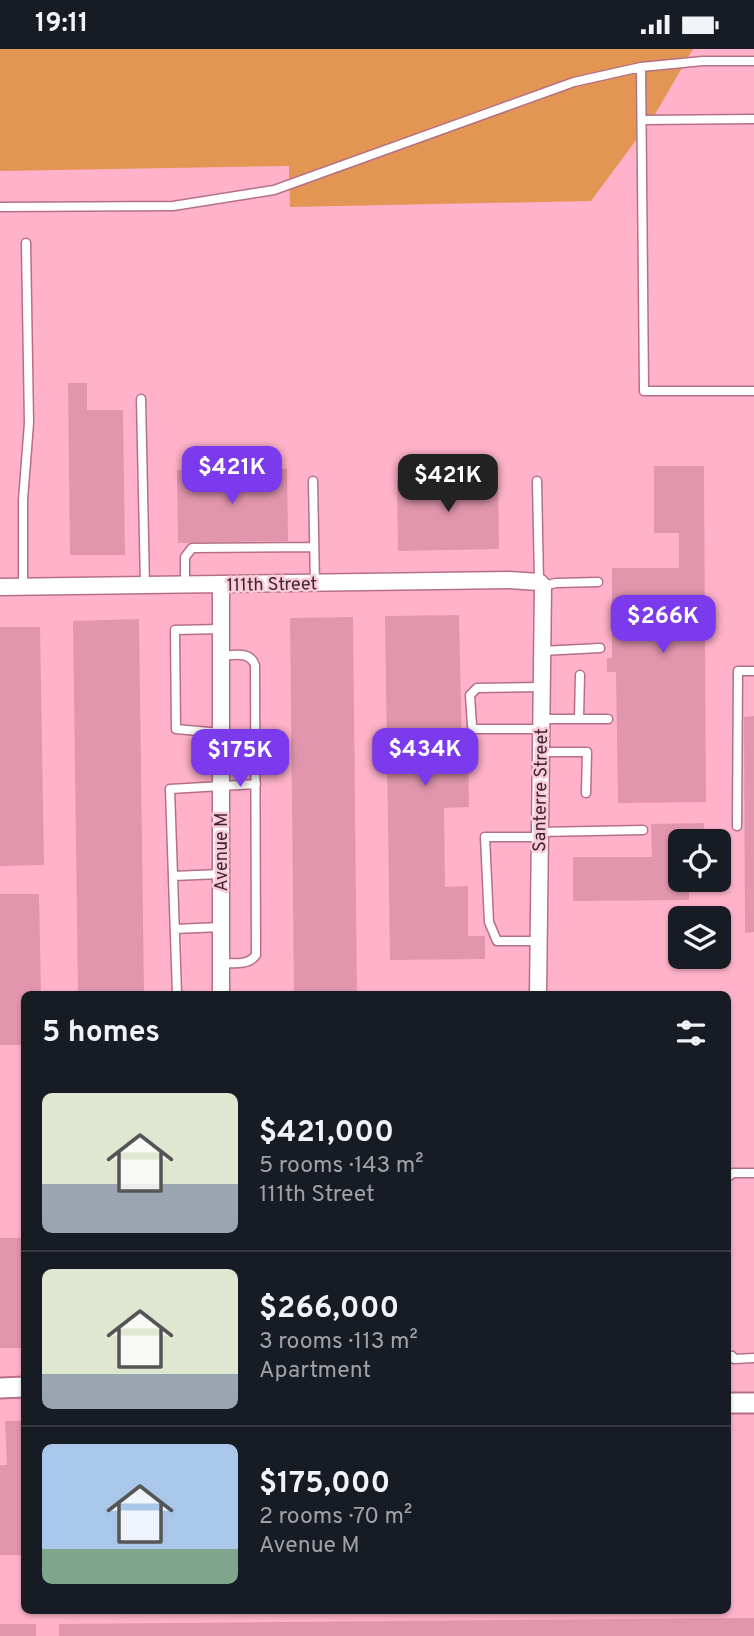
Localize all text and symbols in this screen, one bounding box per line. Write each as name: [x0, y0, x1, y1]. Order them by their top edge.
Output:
text: 19:11: [35, 8, 89, 41]
pin: $421K: [183, 447, 281, 506]
text: $421K: [198, 454, 266, 483]
pin: $421K: [399, 455, 497, 514]
text: $421K: [414, 462, 482, 491]
street label: 111th Street: [227, 573, 317, 598]
pin: $266K: [614, 595, 712, 655]
text: $266K: [627, 603, 699, 632]
street label: Santerre Street: [529, 728, 554, 852]
pin: $175K: [191, 729, 289, 789]
pin: $434K: [376, 729, 474, 788]
text: $434K: [388, 736, 462, 765]
text: $175K: [207, 737, 273, 766]
street label: Avenue M: [211, 813, 234, 891]
map controls: [668, 829, 731, 969]
button: locate: [668, 829, 731, 892]
button: layers: [668, 906, 731, 969]
icon: filters: [672, 1014, 710, 1052]
text: 5 homes: [42, 1015, 160, 1052]
text: $421,000: [259, 1115, 394, 1152]
icon: home: [98, 1121, 182, 1205]
text: 5 rooms · 143 m²: [259, 1152, 424, 1181]
text: 111th Street: [259, 1181, 375, 1210]
text: $266,000: [259, 1291, 399, 1328]
icon: home: [98, 1297, 182, 1381]
text: 3 rooms · 113 m²: [259, 1328, 418, 1357]
text: Apartment: [259, 1357, 371, 1386]
text: $175,000: [259, 1466, 390, 1503]
icon: home: [98, 1472, 182, 1556]
text: 2 rooms · 70 m²: [259, 1503, 412, 1532]
text: Avenue M: [259, 1532, 360, 1561]

